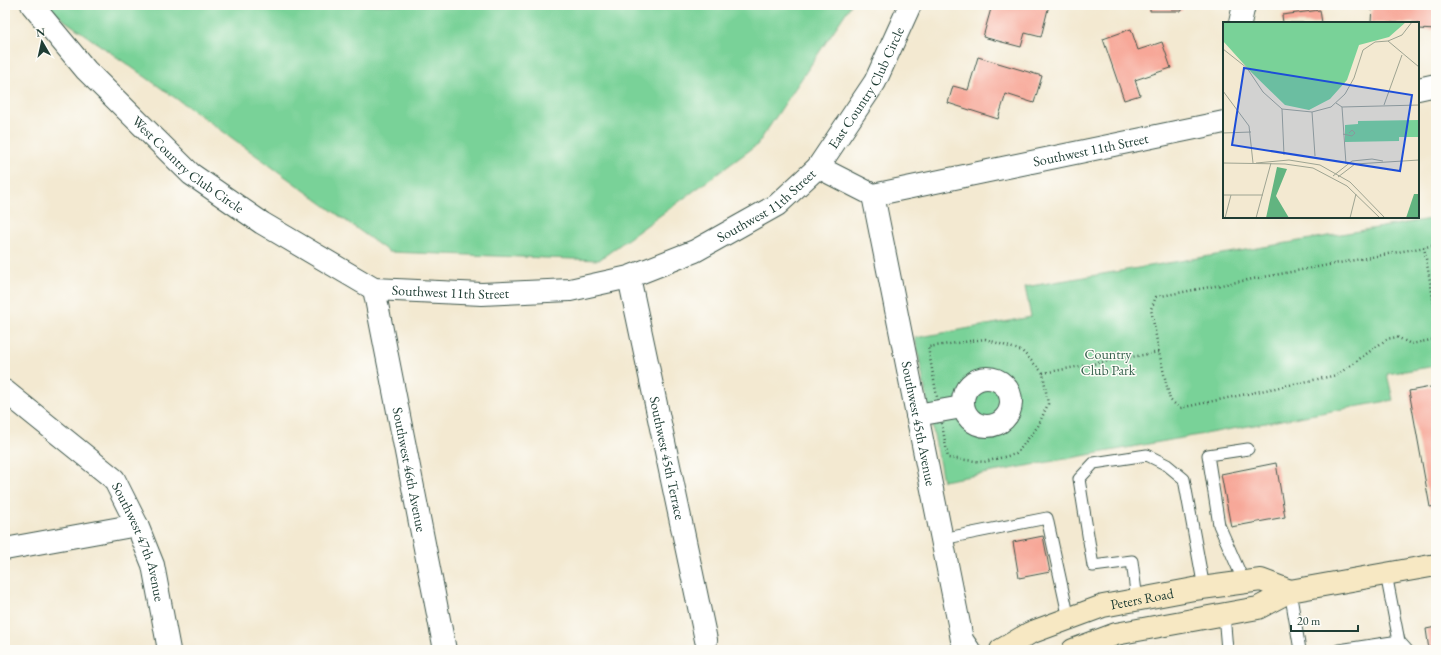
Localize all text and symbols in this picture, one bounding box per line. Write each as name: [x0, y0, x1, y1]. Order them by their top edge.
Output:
north arrow: [22, 22, 62, 62]
inset map: [1223, 22, 1419, 218]
text: N: [35, 24, 46, 40]
street label: East Country Club Circle: [824, 24, 908, 152]
street label: West Country Club Circle: [128, 112, 248, 217]
street label: Southwest 11th Street: [1031, 129, 1150, 170]
street label: Southwest 11th Street: [713, 164, 820, 246]
street label: Southwest 11th Street: [391, 281, 510, 303]
park label: Country Club Park: [1081, 345, 1136, 379]
street label: Southwest 45th Avenue: [898, 360, 940, 488]
street label: Southwest 45th Terrace: [646, 395, 689, 522]
street label: Southwest 46th Avenue: [388, 406, 431, 534]
street label: Southwest 47th Avenue: [108, 479, 169, 603]
street label: Peters Road: [1109, 584, 1176, 613]
scale bar: [1291, 607, 1358, 633]
text: 20 m: [1297, 613, 1321, 629]

